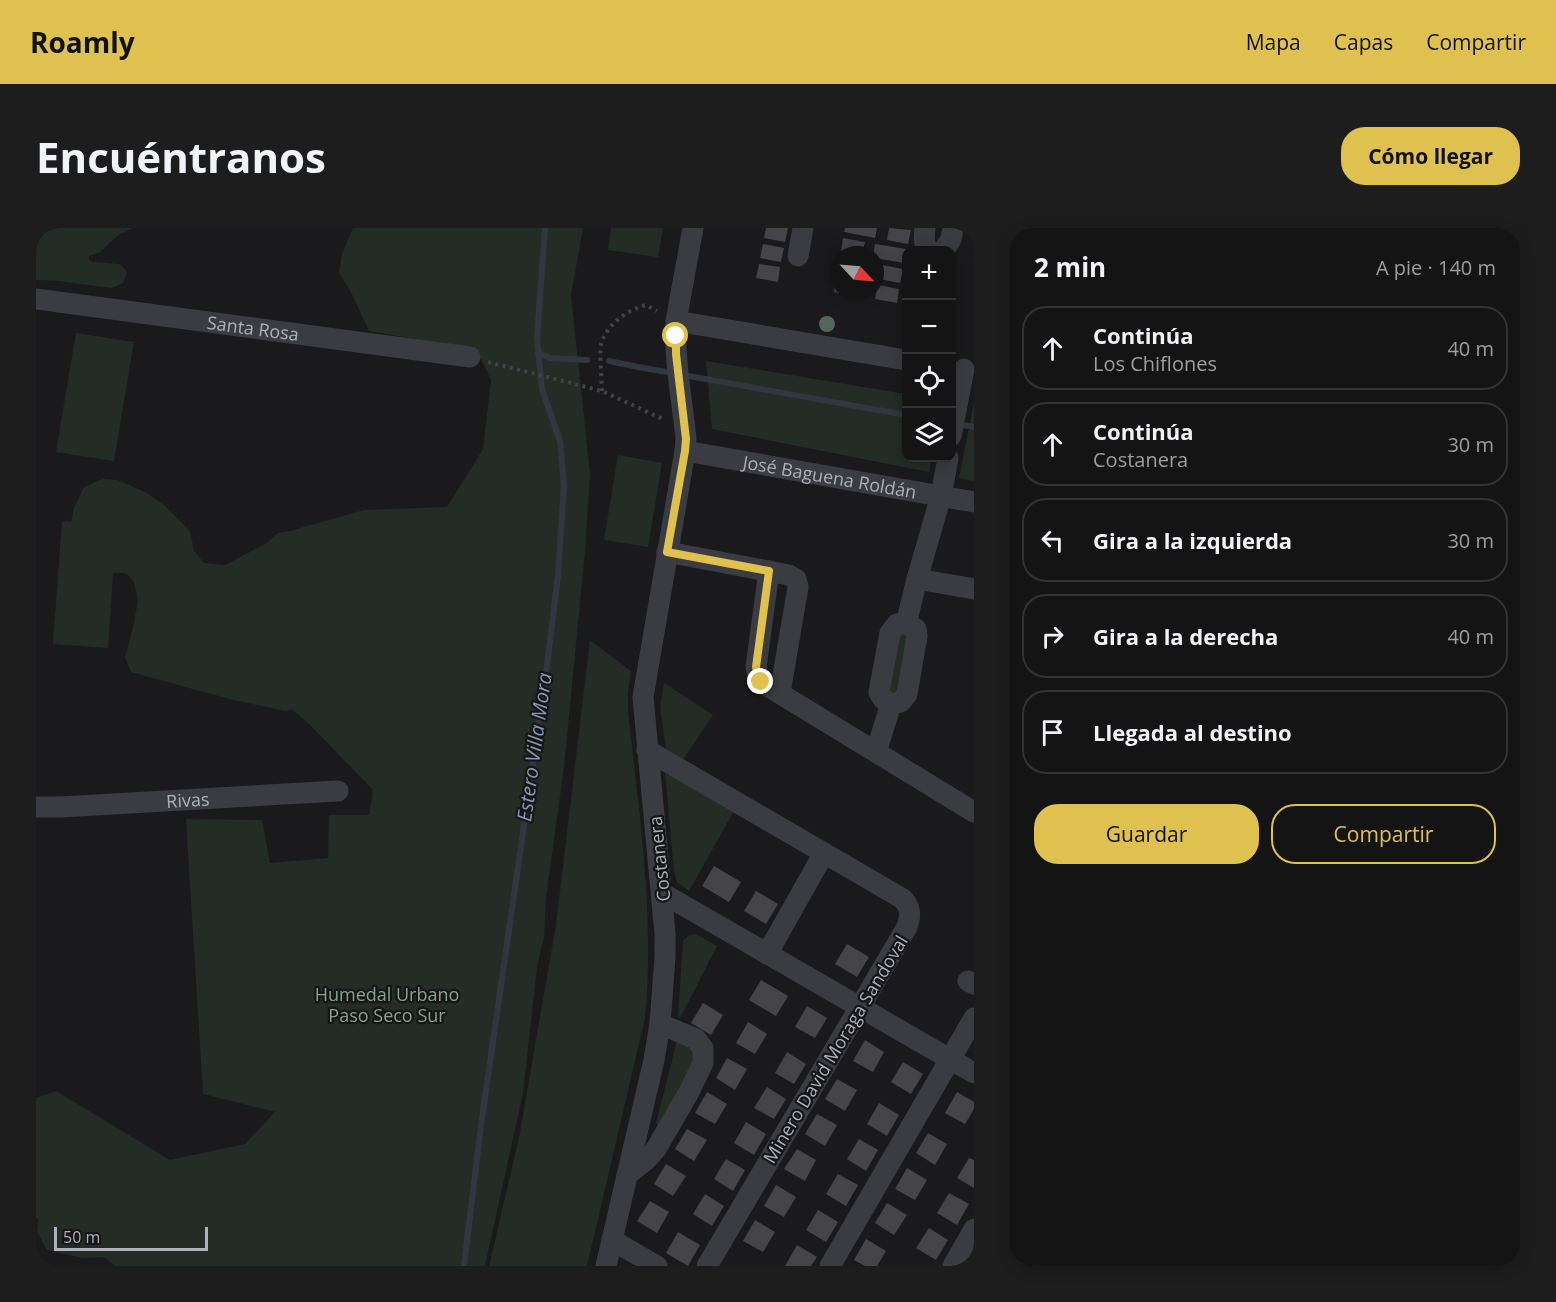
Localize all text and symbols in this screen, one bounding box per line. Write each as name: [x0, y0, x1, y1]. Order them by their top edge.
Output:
text: Roamly: [30, 23, 135, 61]
text: Mapa: [1246, 28, 1301, 56]
text: Capas: [1334, 28, 1393, 56]
text: Compartir: [1426, 28, 1526, 56]
button: Cómo llegar: [1341, 127, 1520, 185]
text: Encuéntranos: [36, 128, 326, 185]
north arrow: [830, 246, 884, 300]
map controls: [902, 246, 956, 462]
button: +: [902, 246, 956, 300]
text: 2 min: [1034, 249, 1106, 285]
text: A pie · 140 m: [1376, 254, 1496, 281]
button: −: [902, 300, 956, 354]
street label: Santa Rosa: [206, 310, 301, 346]
text: Continúa: [1093, 320, 1194, 350]
route start: [662, 322, 688, 348]
icon: ahead: [1036, 332, 1069, 365]
text: 40 m: [1447, 335, 1494, 362]
text: Los Chiflones: [1093, 350, 1217, 377]
button: locate: [902, 354, 956, 408]
button: layers: [902, 408, 956, 462]
text: Continúa: [1093, 416, 1194, 446]
icon: ahead: [1036, 428, 1069, 461]
text: 30 m: [1447, 431, 1494, 458]
text: Costanera: [1093, 446, 1188, 473]
street label: José Baguena Roldán: [739, 449, 918, 504]
icon: left: [1036, 524, 1069, 557]
text: Gira a la izquierda: [1093, 525, 1292, 555]
text: 30 m: [1447, 527, 1494, 554]
icon: right: [1036, 620, 1069, 653]
text: Gira a la derecha: [1093, 621, 1278, 651]
text: 40 m: [1447, 623, 1494, 650]
route end: [747, 668, 773, 694]
water label: Estero Villa Mora: [510, 671, 558, 823]
icon: arrive: [1036, 716, 1069, 749]
text: Llegada al destino: [1093, 717, 1292, 747]
street label: Rivas: [166, 786, 210, 813]
button: Guardar: [1034, 804, 1259, 864]
button: Compartir: [1271, 804, 1496, 864]
street label: Costanera: [643, 815, 675, 903]
street label: Minero David Moraga Sandoval: [757, 930, 913, 1168]
park label: Humedal Urbano Paso Seco Sur: [315, 982, 459, 1027]
scale bar: [54, 1224, 208, 1252]
text: 50 m: [63, 1226, 100, 1248]

